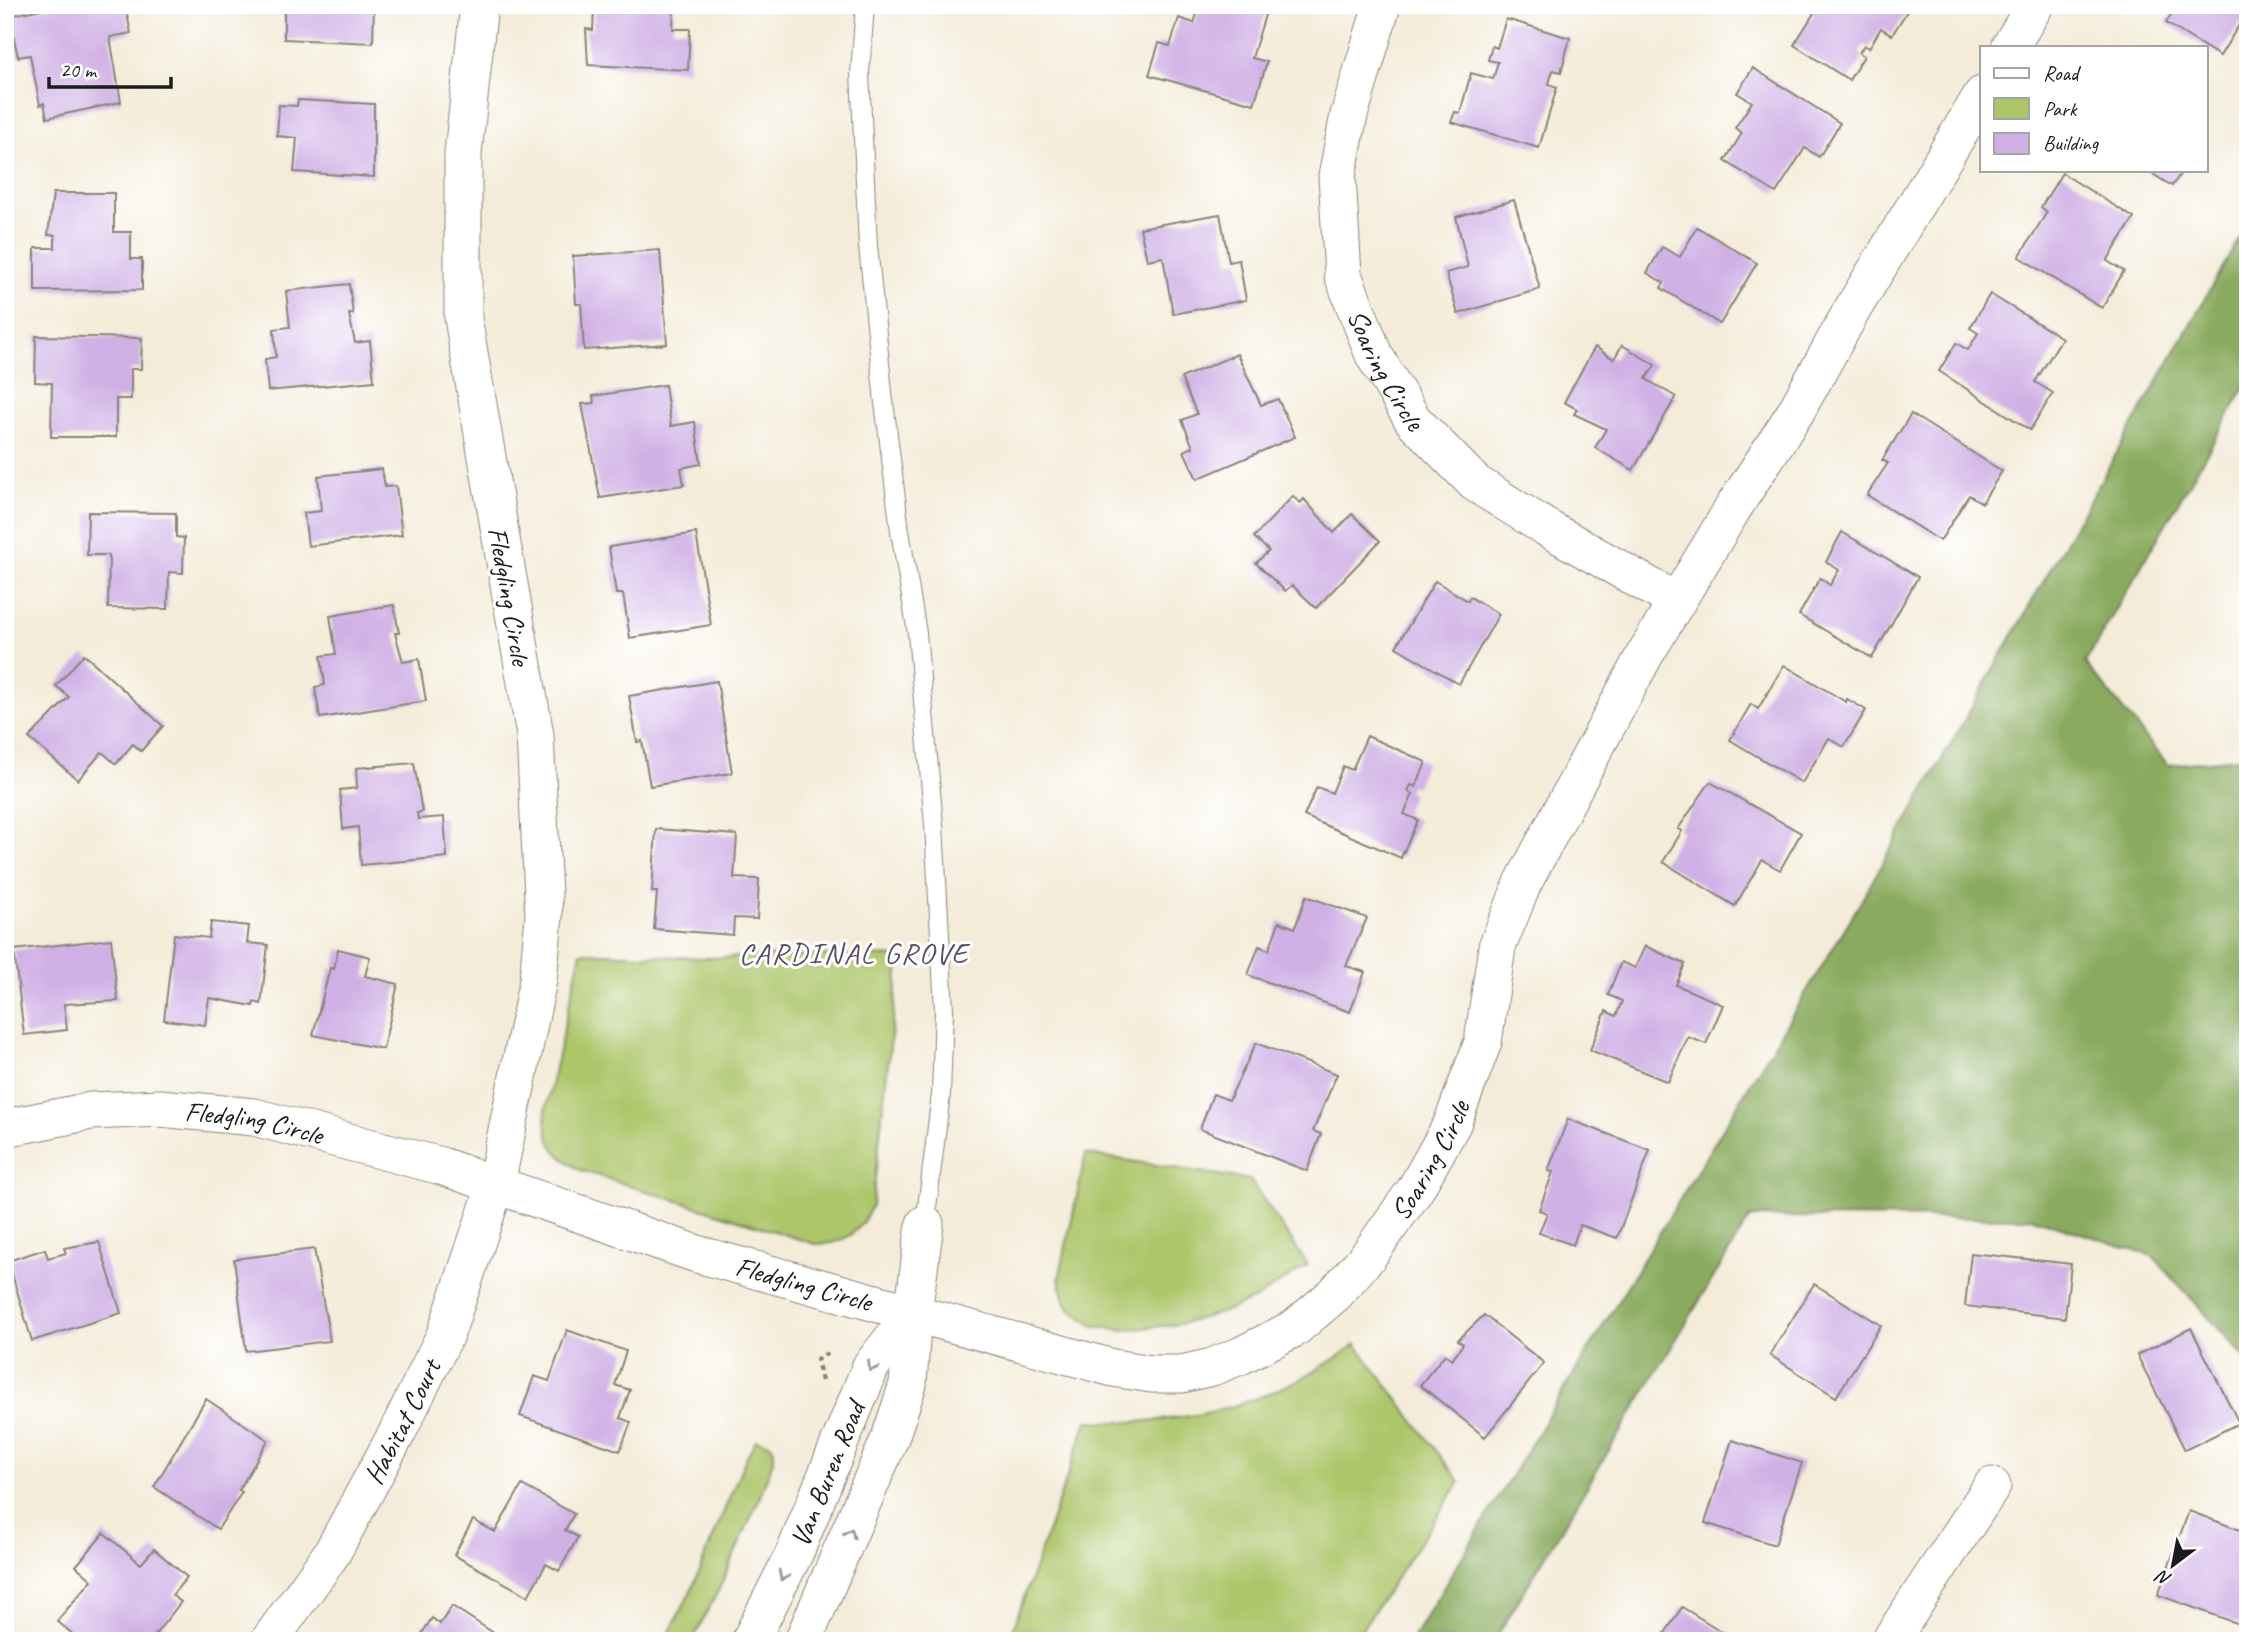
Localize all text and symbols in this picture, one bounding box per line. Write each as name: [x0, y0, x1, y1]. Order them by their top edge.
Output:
scale bar: [49, 46, 172, 90]
legend: [1980, 46, 2208, 172]
text: 20 m: [60, 57, 98, 83]
text: Road: [2043, 60, 2082, 86]
text: Park: [2043, 96, 2078, 122]
text: Building: [2043, 130, 2100, 156]
street label: Soaring Circle: [1340, 304, 1432, 440]
street label: Fledgling Circle: [480, 524, 539, 670]
district label: CARDINAL GROVE: [739, 934, 971, 972]
street label: Fledgling Circle: [184, 1094, 328, 1153]
street label: Soaring Circle: [1383, 1094, 1478, 1227]
street label: Fledgling Circle: [732, 1248, 878, 1320]
street label: Habitat Court: [356, 1351, 450, 1490]
one-way arrow: [867, 1359, 880, 1372]
street label: Van Buren Road: [782, 1393, 874, 1552]
one-way arrow: [841, 1528, 855, 1540]
north arrow: [2138, 1530, 2208, 1600]
text: N: [2150, 1564, 2176, 1592]
one-way arrow: [778, 1569, 792, 1581]

